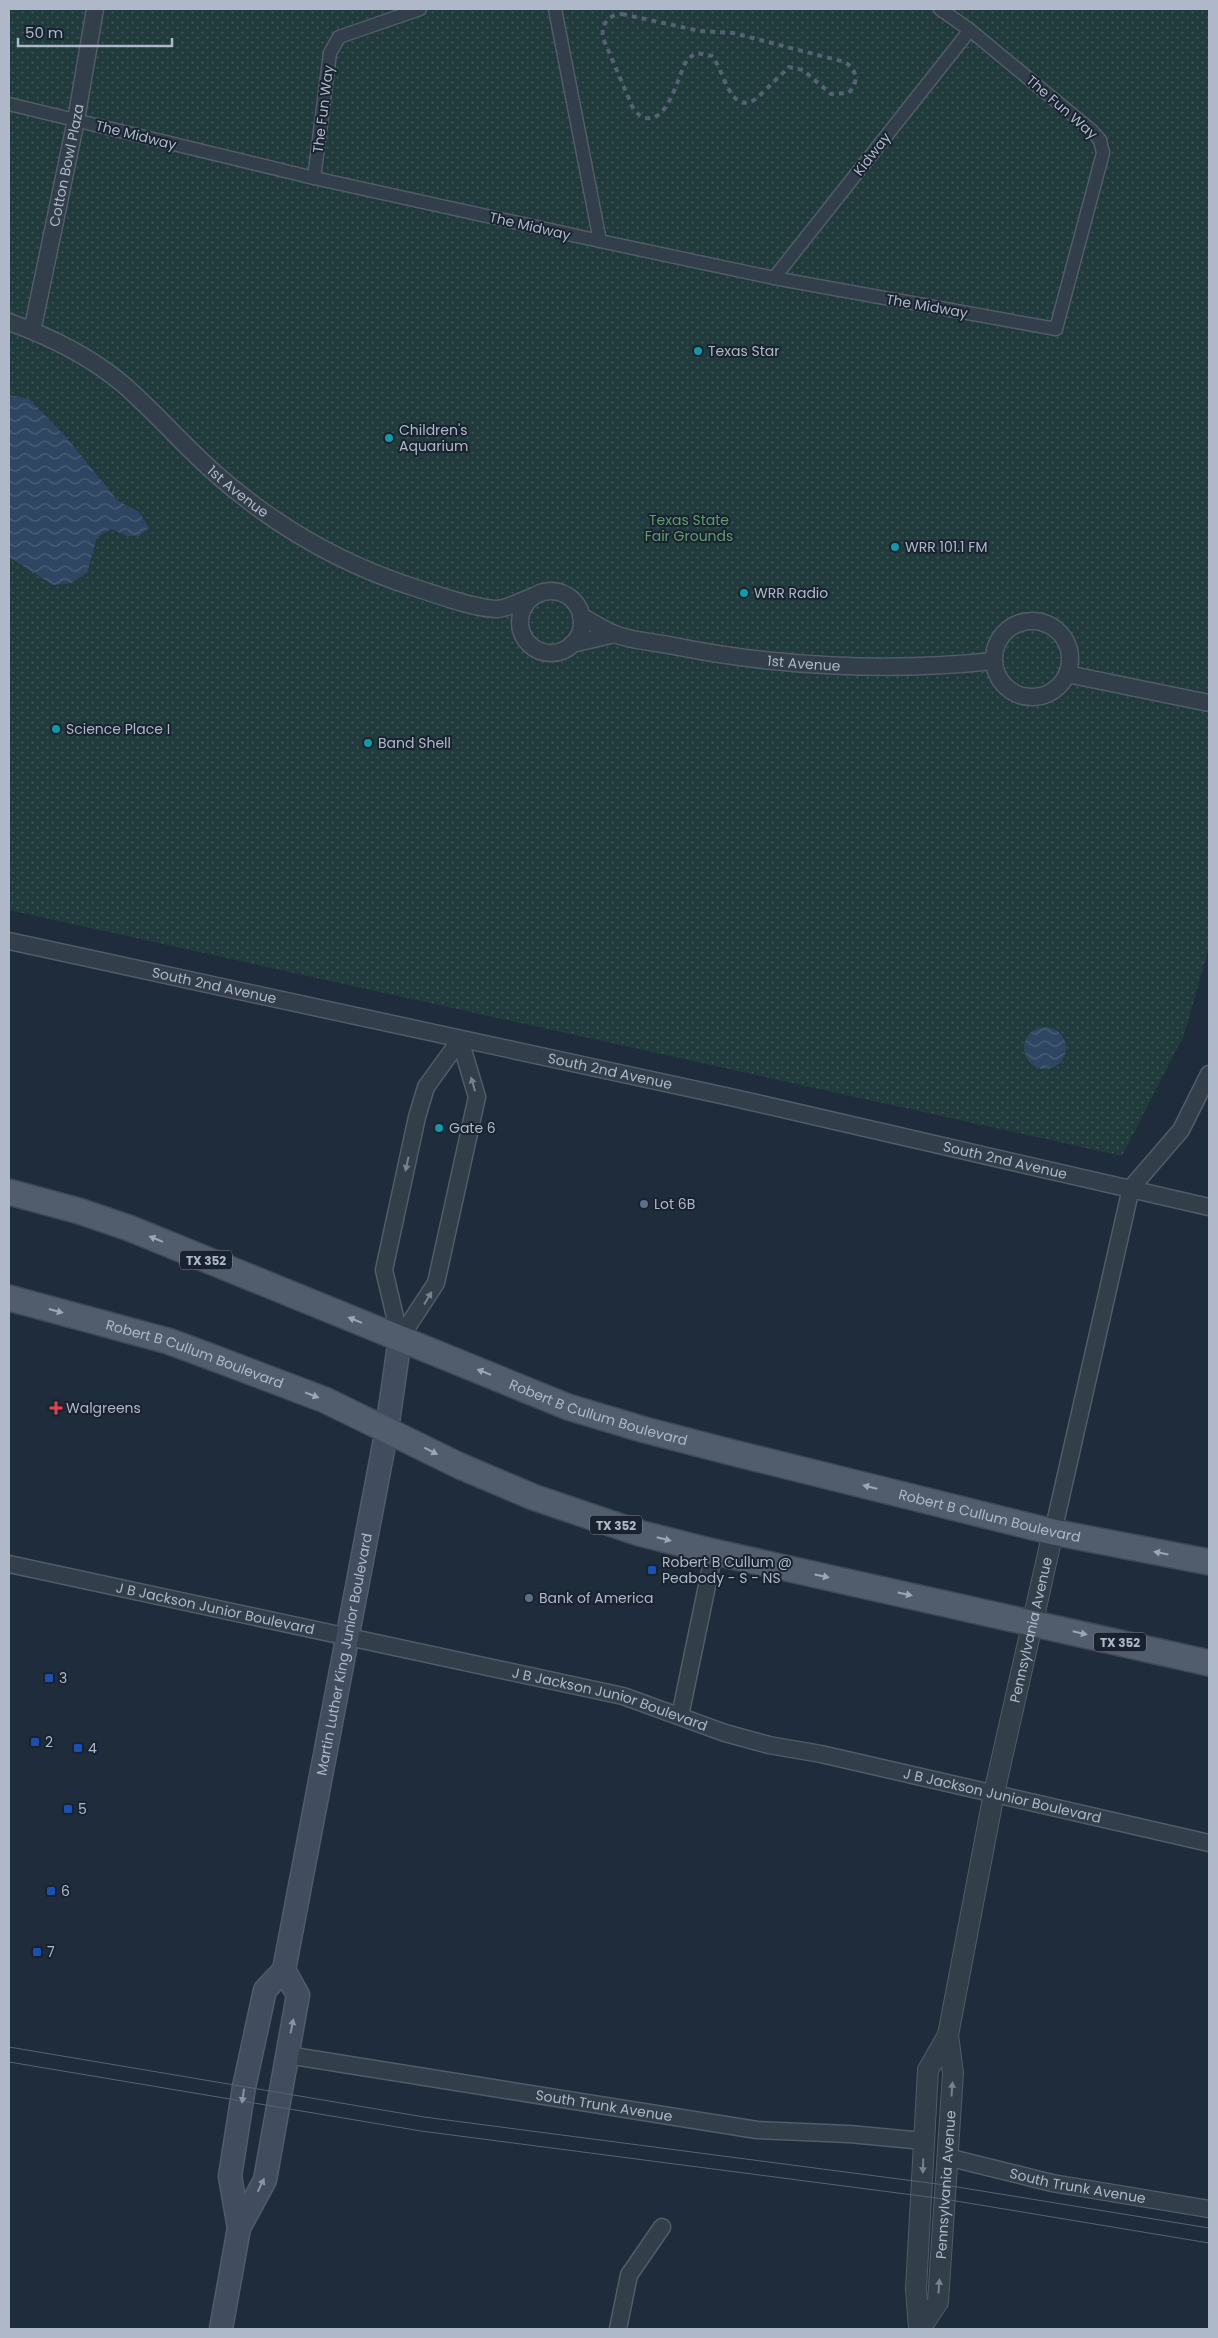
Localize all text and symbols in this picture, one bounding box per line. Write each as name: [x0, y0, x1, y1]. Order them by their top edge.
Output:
scale bar: [18, 15, 171, 47]
text: 50 m: [25, 22, 63, 43]
street label: The Fun Way: [308, 64, 338, 154]
street label: The Fun Way: [1022, 70, 1102, 144]
street label: Cotton Bowl Plaza: [44, 102, 89, 228]
street label: The Midway: [93, 115, 179, 155]
street label: Kidway: [849, 128, 895, 180]
street label: The Midway: [487, 207, 573, 245]
street label: The Midway: [885, 289, 970, 323]
place label: Texas Star: [708, 341, 779, 361]
marker: Texas Star: [692, 345, 704, 357]
place label: Children's Aquarium: [399, 420, 468, 456]
marker: Children's Aquarium: [383, 432, 395, 444]
street label: 1st Avenue: [203, 461, 273, 522]
park label: Texas State Fair Grounds: [645, 510, 733, 546]
place label: WRR 101.1 FM: [905, 537, 987, 557]
marker: WRR 101.1 FM: [889, 541, 901, 553]
place label: WRR Radio: [754, 583, 828, 603]
marker: WRR Radio: [738, 587, 750, 599]
street label: 1st Avenue: [766, 650, 841, 676]
place label: Science Place I: [66, 719, 170, 739]
marker: Science Place I: [50, 723, 62, 735]
place label: Band Shell: [378, 733, 451, 753]
marker: Band Shell: [362, 737, 374, 749]
street label: South 2nd Avenue: [150, 962, 279, 1009]
street label: South 2nd Avenue: [546, 1048, 674, 1094]
one-way arrow: [469, 1076, 477, 1091]
place label: Gate 6: [449, 1118, 496, 1138]
marker: Gate 6: [433, 1122, 445, 1134]
street label: South 2nd Avenue: [941, 1136, 1070, 1184]
one-way arrow: [403, 1157, 411, 1172]
place label: Lot 6B: [654, 1194, 695, 1214]
marker: Lot 6B: [638, 1198, 650, 1210]
one-way arrow: [148, 1235, 163, 1242]
road number: TX 352: [180, 1250, 232, 1270]
one-way arrow: [423, 1292, 432, 1305]
one-way arrow: [48, 1307, 63, 1315]
street label: Robert B Cullum Boulevard: [104, 1315, 286, 1393]
one-way arrow: [347, 1316, 362, 1324]
one-way arrow: [477, 1368, 491, 1376]
street label: Robert B Cullum Boulevard: [506, 1374, 690, 1451]
one-way arrow: [305, 1391, 320, 1399]
place label: Walgreens: [66, 1398, 141, 1418]
marker: Walgreens: [50, 1402, 62, 1414]
one-way arrow: [423, 1447, 438, 1455]
one-way arrow: [863, 1482, 878, 1490]
street label: Robert B Cullum Boulevard: [897, 1484, 1082, 1547]
road number: TX 352: [590, 1516, 642, 1534]
street label: Martin Luther King Junior Boulevard: [311, 1532, 377, 1777]
one-way arrow: [657, 1535, 672, 1543]
one-way arrow: [1154, 1549, 1169, 1557]
place label: Robert B Cullum @ Peabody - S - NS: [662, 1552, 792, 1588]
street label: Pennsylvania Avenue: [1005, 1555, 1057, 1705]
marker: Robert B Cullum @ Peabody - S - NS: [646, 1564, 658, 1576]
one-way arrow: [815, 1572, 830, 1580]
street label: J B Jackson Junior Boulevard: [114, 1577, 316, 1639]
place label: Bank of America: [539, 1588, 653, 1608]
one-way arrow: [898, 1590, 913, 1598]
marker: Bank of America: [523, 1592, 535, 1604]
one-way arrow: [1073, 1629, 1088, 1637]
road number: TX 352: [1094, 1632, 1146, 1651]
street label: J B Jackson Junior Boulevard: [510, 1662, 710, 1736]
place label: 3: [59, 1668, 67, 1688]
marker: 3: [43, 1672, 55, 1684]
place label: 2: [45, 1732, 53, 1752]
marker: 2: [29, 1736, 41, 1748]
place label: 4: [88, 1738, 97, 1758]
marker: 4: [72, 1742, 84, 1754]
street label: J B Jackson Junior Boulevard: [901, 1763, 1103, 1828]
place label: 5: [78, 1799, 87, 1819]
marker: 5: [62, 1803, 74, 1815]
place label: 6: [61, 1881, 70, 1901]
marker: 6: [45, 1885, 57, 1897]
place label: 7: [47, 1942, 55, 1962]
marker: 7: [31, 1946, 43, 1958]
one-way arrow: [289, 2017, 297, 2033]
one-way arrow: [948, 2080, 956, 2096]
street label: South Trunk Avenue: [534, 2085, 674, 2126]
one-way arrow: [239, 2089, 247, 2105]
street label: Pennsylvania Avenue: [931, 2109, 961, 2260]
one-way arrow: [919, 2158, 927, 2174]
street label: South Trunk Avenue: [1008, 2163, 1148, 2208]
one-way arrow: [258, 2178, 266, 2192]
one-way arrow: [935, 2277, 943, 2293]

